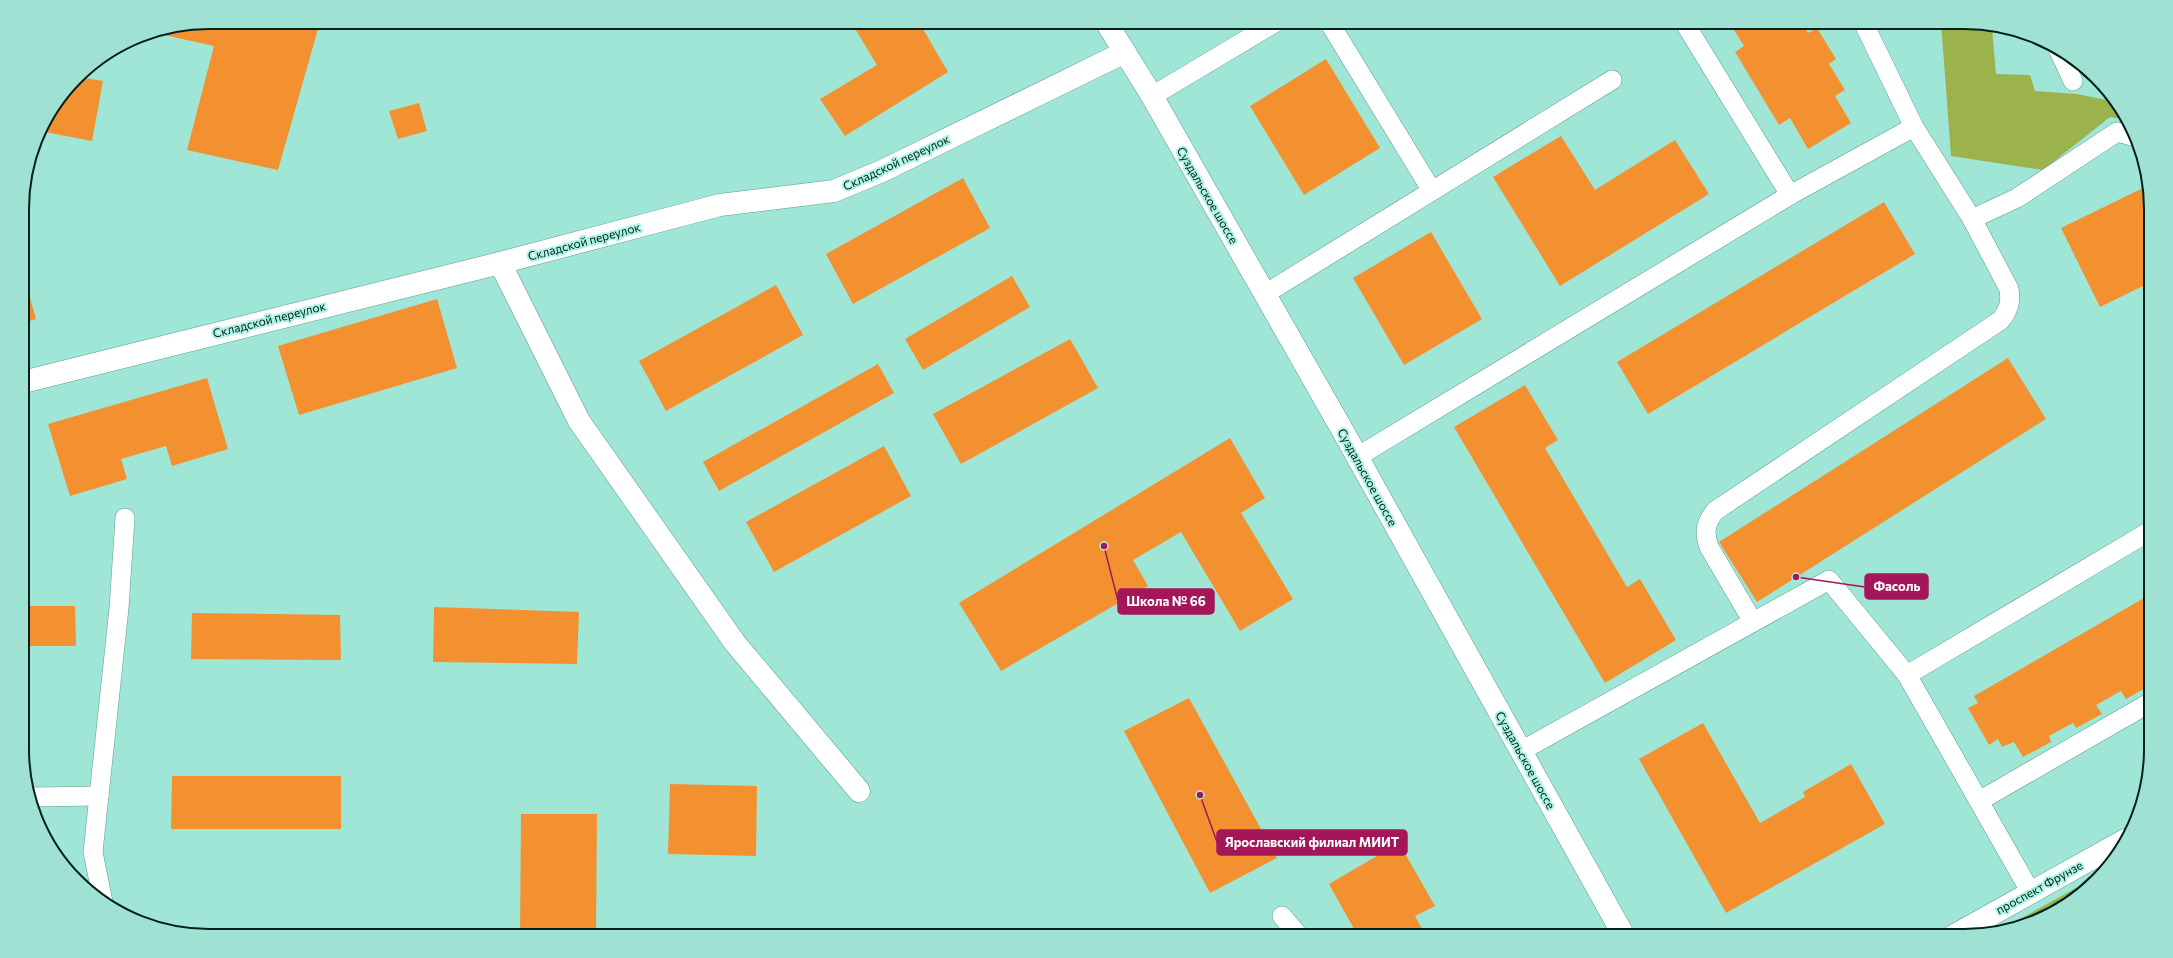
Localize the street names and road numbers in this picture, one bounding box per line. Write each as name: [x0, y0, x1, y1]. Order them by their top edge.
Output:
street label: Складской переулок: [840, 131, 952, 193]
street label: Суздальское шоссе: [1175, 144, 1241, 246]
street label: Складской переулок: [526, 219, 642, 263]
street label: Складской переулок: [211, 298, 328, 340]
street label: Суздальское шоссе: [1335, 426, 1401, 528]
street label: Суздальское шоссе: [1493, 709, 1559, 811]
street label: проспект Фрунзе: [1993, 857, 2085, 917]

